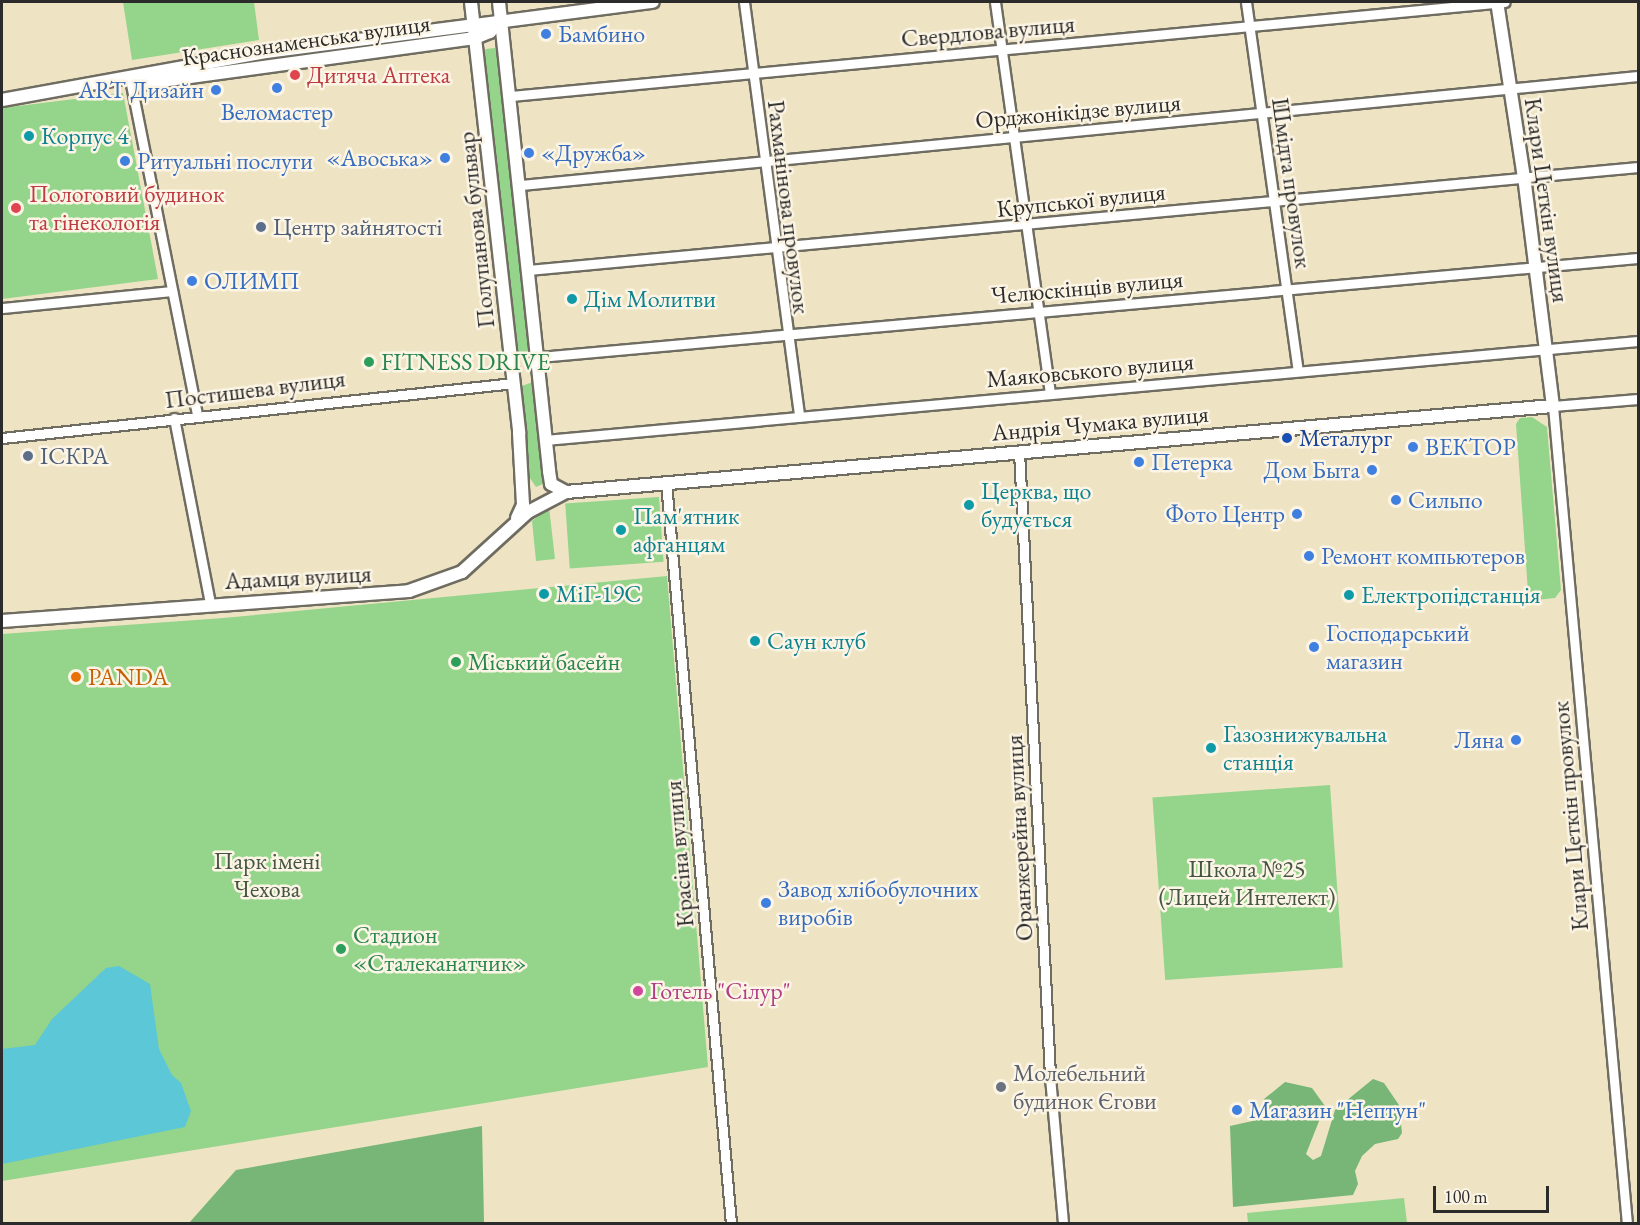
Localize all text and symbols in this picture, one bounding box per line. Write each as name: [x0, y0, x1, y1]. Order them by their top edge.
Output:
street label: Краснознаменська вулиця: [180, 8, 432, 72]
street label: Свердлова вулиця: [900, 9, 1076, 53]
place label: Бамбино: [558, 20, 645, 48]
marker: Бамбино: [539, 27, 553, 41]
place label: Дитяча Аптека: [307, 61, 450, 89]
marker: Дитяча Аптека: [288, 68, 302, 82]
place label: ART Дизайн: [78, 76, 204, 104]
marker: Веломастер: [270, 81, 284, 95]
marker: ART Дизайн: [209, 83, 223, 97]
street label: Орджонікідзе вулиця: [974, 88, 1182, 134]
street label: Шмідта провулок: [1266, 96, 1318, 270]
street label: Клари Цеткін вулиця: [1518, 96, 1576, 304]
place label: Веломастер: [221, 98, 333, 126]
street label: Рахманінова провулок: [762, 99, 816, 315]
place label: Корпус 4: [41, 122, 129, 150]
marker: Корпус 4: [22, 129, 36, 143]
street label: Полупанова бульвар: [451, 130, 501, 330]
place label: «Дружба»: [541, 139, 646, 167]
place label: «Авоська»: [326, 144, 433, 172]
marker: «Дружба»: [522, 146, 536, 160]
place label: Ритуальні послуги: [137, 147, 313, 175]
marker: «Авоська»: [438, 151, 452, 165]
marker: Ритуальні послуги: [118, 154, 132, 168]
street label: Крупської вулиця: [995, 177, 1167, 223]
place label: Пологовий будинок та гінекологія: [29, 180, 224, 236]
marker: Пологовий будинок та гінекологія: [7, 199, 25, 217]
place label: Центр зайнятості: [273, 213, 442, 241]
marker: Центр зайнятості: [254, 220, 268, 234]
street label: Челюскінців вулиця: [990, 264, 1184, 310]
place label: ОЛИМП: [204, 267, 300, 295]
marker: ОЛИМП: [185, 274, 199, 288]
place label: Дім Молитви: [584, 285, 716, 313]
marker: Дім Молитви: [565, 292, 579, 306]
street label: Маяковського вулиця: [985, 347, 1195, 393]
place label: FITNESS DRIVE: [381, 348, 550, 376]
marker: FITNESS DRIVE: [362, 355, 376, 369]
street label: Постишева вулиця: [163, 364, 347, 414]
street label: Андрія Чумака вулиця: [990, 399, 1210, 447]
place label: Металург: [1299, 424, 1392, 452]
marker: Металург: [1280, 431, 1294, 445]
place label: ВЕКТОР: [1425, 433, 1516, 461]
marker: ВЕКТОР: [1406, 440, 1420, 454]
place label: ІСКРА: [40, 442, 109, 470]
place label: Петерка: [1151, 448, 1233, 476]
marker: ІСКРА: [21, 449, 35, 463]
marker: Петерка: [1132, 455, 1146, 469]
place label: Дом Быта: [1263, 456, 1360, 484]
marker: Дом Быта: [1365, 463, 1379, 477]
place label: Церква, що будується: [981, 477, 1091, 533]
place label: Сильпо: [1408, 486, 1483, 514]
marker: Сильпо: [1389, 493, 1403, 507]
marker: Церква, що будується: [962, 498, 976, 512]
place label: Фото Центр: [1165, 500, 1285, 528]
place label: Пам'ятник афганцям: [633, 502, 739, 558]
marker: Фото Центр: [1290, 507, 1304, 521]
marker: Пам'ятник афганцям: [614, 523, 628, 537]
place label: Ремонт компьютеров: [1321, 542, 1525, 570]
marker: Ремонт компьютеров: [1302, 549, 1316, 563]
street label: Адамця вулиця: [224, 559, 372, 595]
place label: МіГ-19С: [556, 580, 641, 608]
place label: Електропідстанція: [1361, 581, 1541, 609]
marker: МіГ-19С: [537, 587, 551, 601]
marker: Електропідстанція: [1342, 588, 1356, 602]
place label: Господарський магазин: [1326, 619, 1469, 675]
place label: Саун клуб: [767, 627, 866, 655]
marker: Саун клуб: [748, 634, 762, 648]
marker: Господарський магазин: [1307, 640, 1321, 654]
place label: Міський басейн: [468, 648, 620, 676]
marker: Міський басейн: [449, 655, 463, 669]
place label: PANDA: [88, 663, 169, 691]
marker: PANDA: [69, 670, 83, 684]
street label: Клари Цеткін провулок: [1546, 700, 1594, 932]
place label: Газознижувальна станція: [1223, 720, 1387, 776]
place label: Ляна: [1454, 726, 1504, 754]
marker: Ляна: [1509, 733, 1523, 747]
street label: Оранжерейна вулиця: [999, 734, 1039, 942]
marker: Газознижувальна станція: [1204, 741, 1218, 755]
street label: Красіна вулиця: [658, 780, 700, 928]
park label: Парк імені Чехова: [214, 847, 320, 903]
park label: Школа №25 (Лицей Интелект): [1158, 855, 1336, 911]
place label: Завод хлібобулочних виробів: [778, 875, 978, 931]
marker: Завод хлібобулочних виробів: [759, 896, 773, 910]
place label: Стадион «Сталеканатчик»: [353, 921, 526, 977]
marker: Стадион «Сталеканатчик»: [334, 942, 348, 956]
place label: Готель "Сілур": [650, 977, 791, 1005]
marker: Готель "Сілур": [631, 984, 645, 998]
place label: Молебельний будинок Єгови: [1013, 1059, 1157, 1115]
marker: Молебельний будинок Єгови: [994, 1080, 1008, 1094]
place label: Магазин "Нептун": [1249, 1096, 1426, 1124]
marker: Магазин "Нептун": [1230, 1103, 1244, 1117]
scale bar: [1436, 1174, 1552, 1212]
text: 100 m: [1444, 1185, 1488, 1208]

